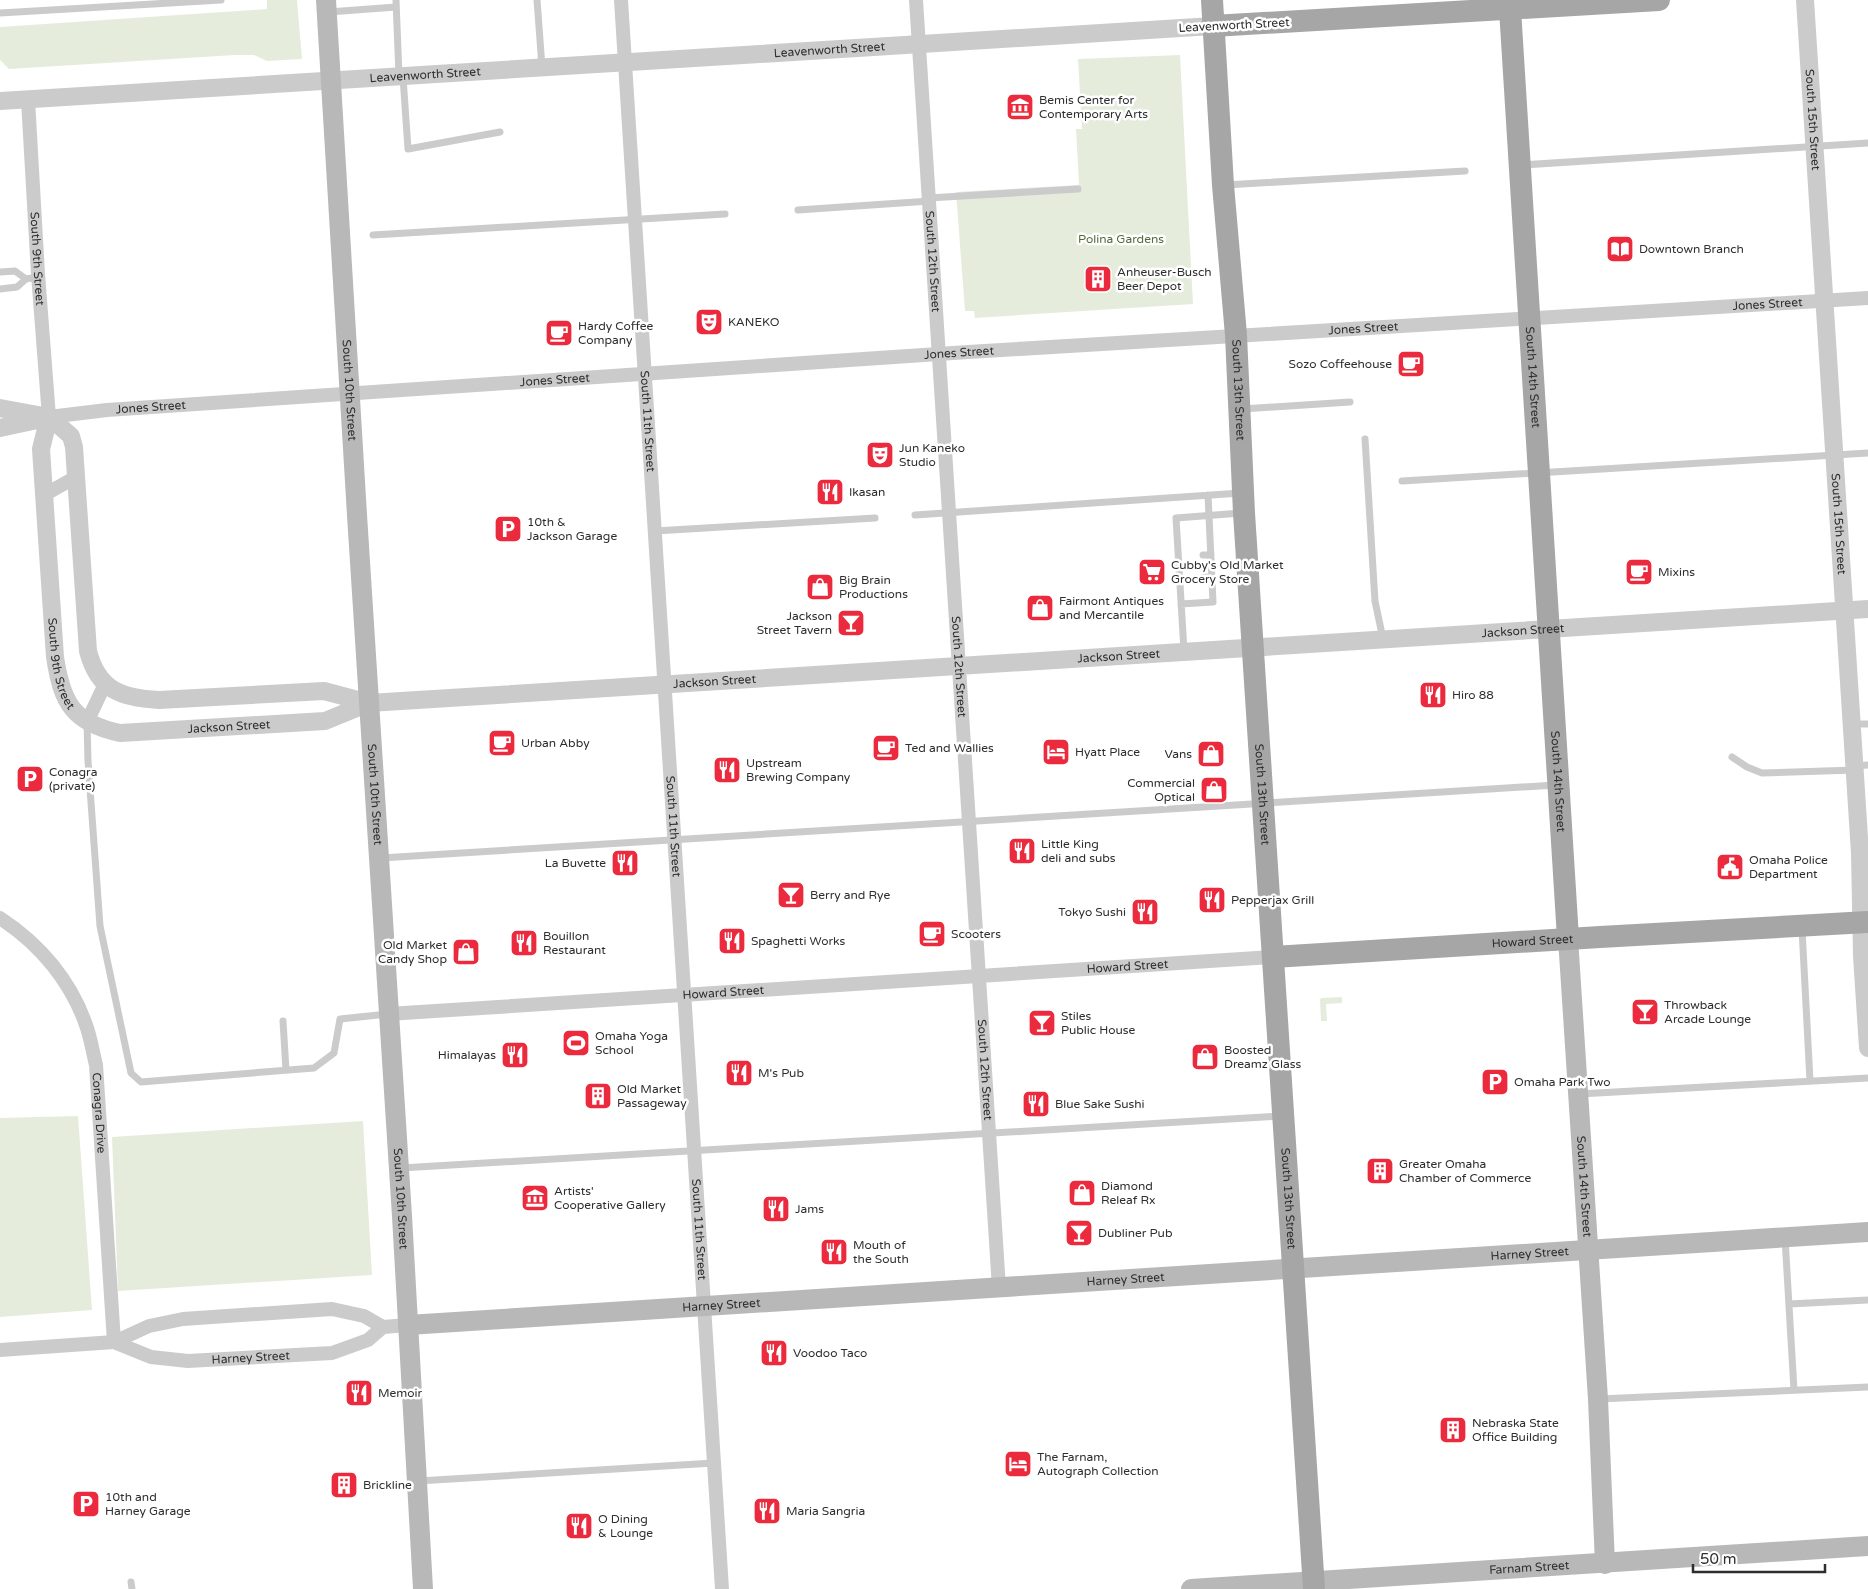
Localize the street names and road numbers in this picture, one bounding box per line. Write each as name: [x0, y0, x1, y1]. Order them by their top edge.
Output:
street label: Leavenworth Street: [1178, 15, 1290, 35]
street label: Leavenworth Street: [773, 39, 886, 60]
street label: Leavenworth Street: [369, 64, 482, 85]
street label: South 15th Street: [1802, 69, 1823, 171]
street label: South 12th Street: [923, 210, 943, 313]
street label: South 9th Street: [27, 211, 47, 307]
street label: Jones Street: [1732, 295, 1803, 313]
street label: Jones Street: [1328, 319, 1399, 337]
street label: South 14th Street: [1523, 326, 1543, 429]
street label: South 10th Street: [339, 339, 360, 442]
street label: South 13th Street: [1229, 339, 1248, 441]
street label: Jones Street: [923, 343, 995, 362]
street label: Jones Street: [519, 370, 591, 389]
street label: South 11th Street: [638, 370, 658, 473]
street label: Jones Street: [115, 398, 187, 416]
street label: South 15th Street: [1829, 473, 1849, 575]
street label: South 12th Street: [949, 616, 969, 718]
street label: South 9th Street: [45, 617, 78, 713]
street label: Jackson Street: [1481, 621, 1565, 640]
street label: Jackson Street: [1077, 646, 1161, 666]
street label: Jackson Street: [673, 672, 757, 691]
street label: Jackson Street: [187, 717, 271, 736]
street label: South 14th Street: [1548, 730, 1568, 833]
street label: South 10th Street: [365, 743, 385, 846]
street label: South 13th Street: [1252, 743, 1273, 846]
street label: South 11th Street: [663, 775, 684, 878]
street label: Howard Street: [1491, 932, 1574, 951]
street label: Howard Street: [1086, 957, 1169, 976]
street label: Howard Street: [682, 983, 765, 1002]
street label: South 12th Street: [975, 1019, 995, 1121]
street label: Conagra Drive: [89, 1072, 109, 1154]
street label: South 14th Street: [1574, 1135, 1594, 1238]
street label: South 10th Street: [391, 1147, 411, 1250]
street label: South 13th Street: [1278, 1147, 1299, 1250]
street label: South 11th Street: [689, 1178, 709, 1281]
street label: Harney Street: [1490, 1244, 1570, 1263]
street label: Harney Street: [1086, 1270, 1166, 1289]
street label: Harney Street: [682, 1296, 761, 1315]
street label: Harney Street: [211, 1348, 291, 1367]
street label: Farnam Street: [1489, 1558, 1570, 1577]

